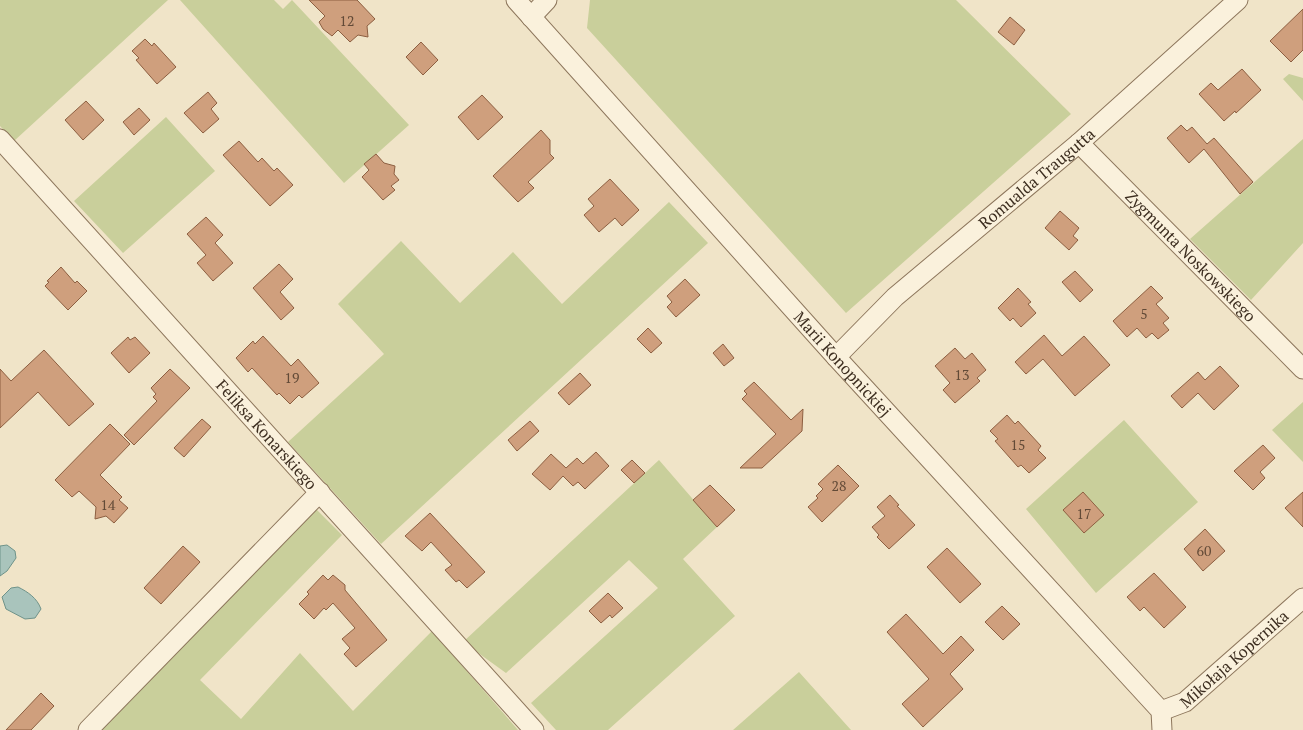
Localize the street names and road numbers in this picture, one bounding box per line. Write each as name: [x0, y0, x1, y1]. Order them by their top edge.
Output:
street label: Romualda Traugutta: [974, 123, 1100, 234]
street label: Zygmunta Noskowskiego: [1121, 185, 1261, 327]
street label: Marii Konopnickiej: [789, 306, 896, 421]
street label: Feliksa Konarskiego: [211, 375, 322, 494]
street label: Mikołaja Kopernika: [1175, 605, 1293, 713]

